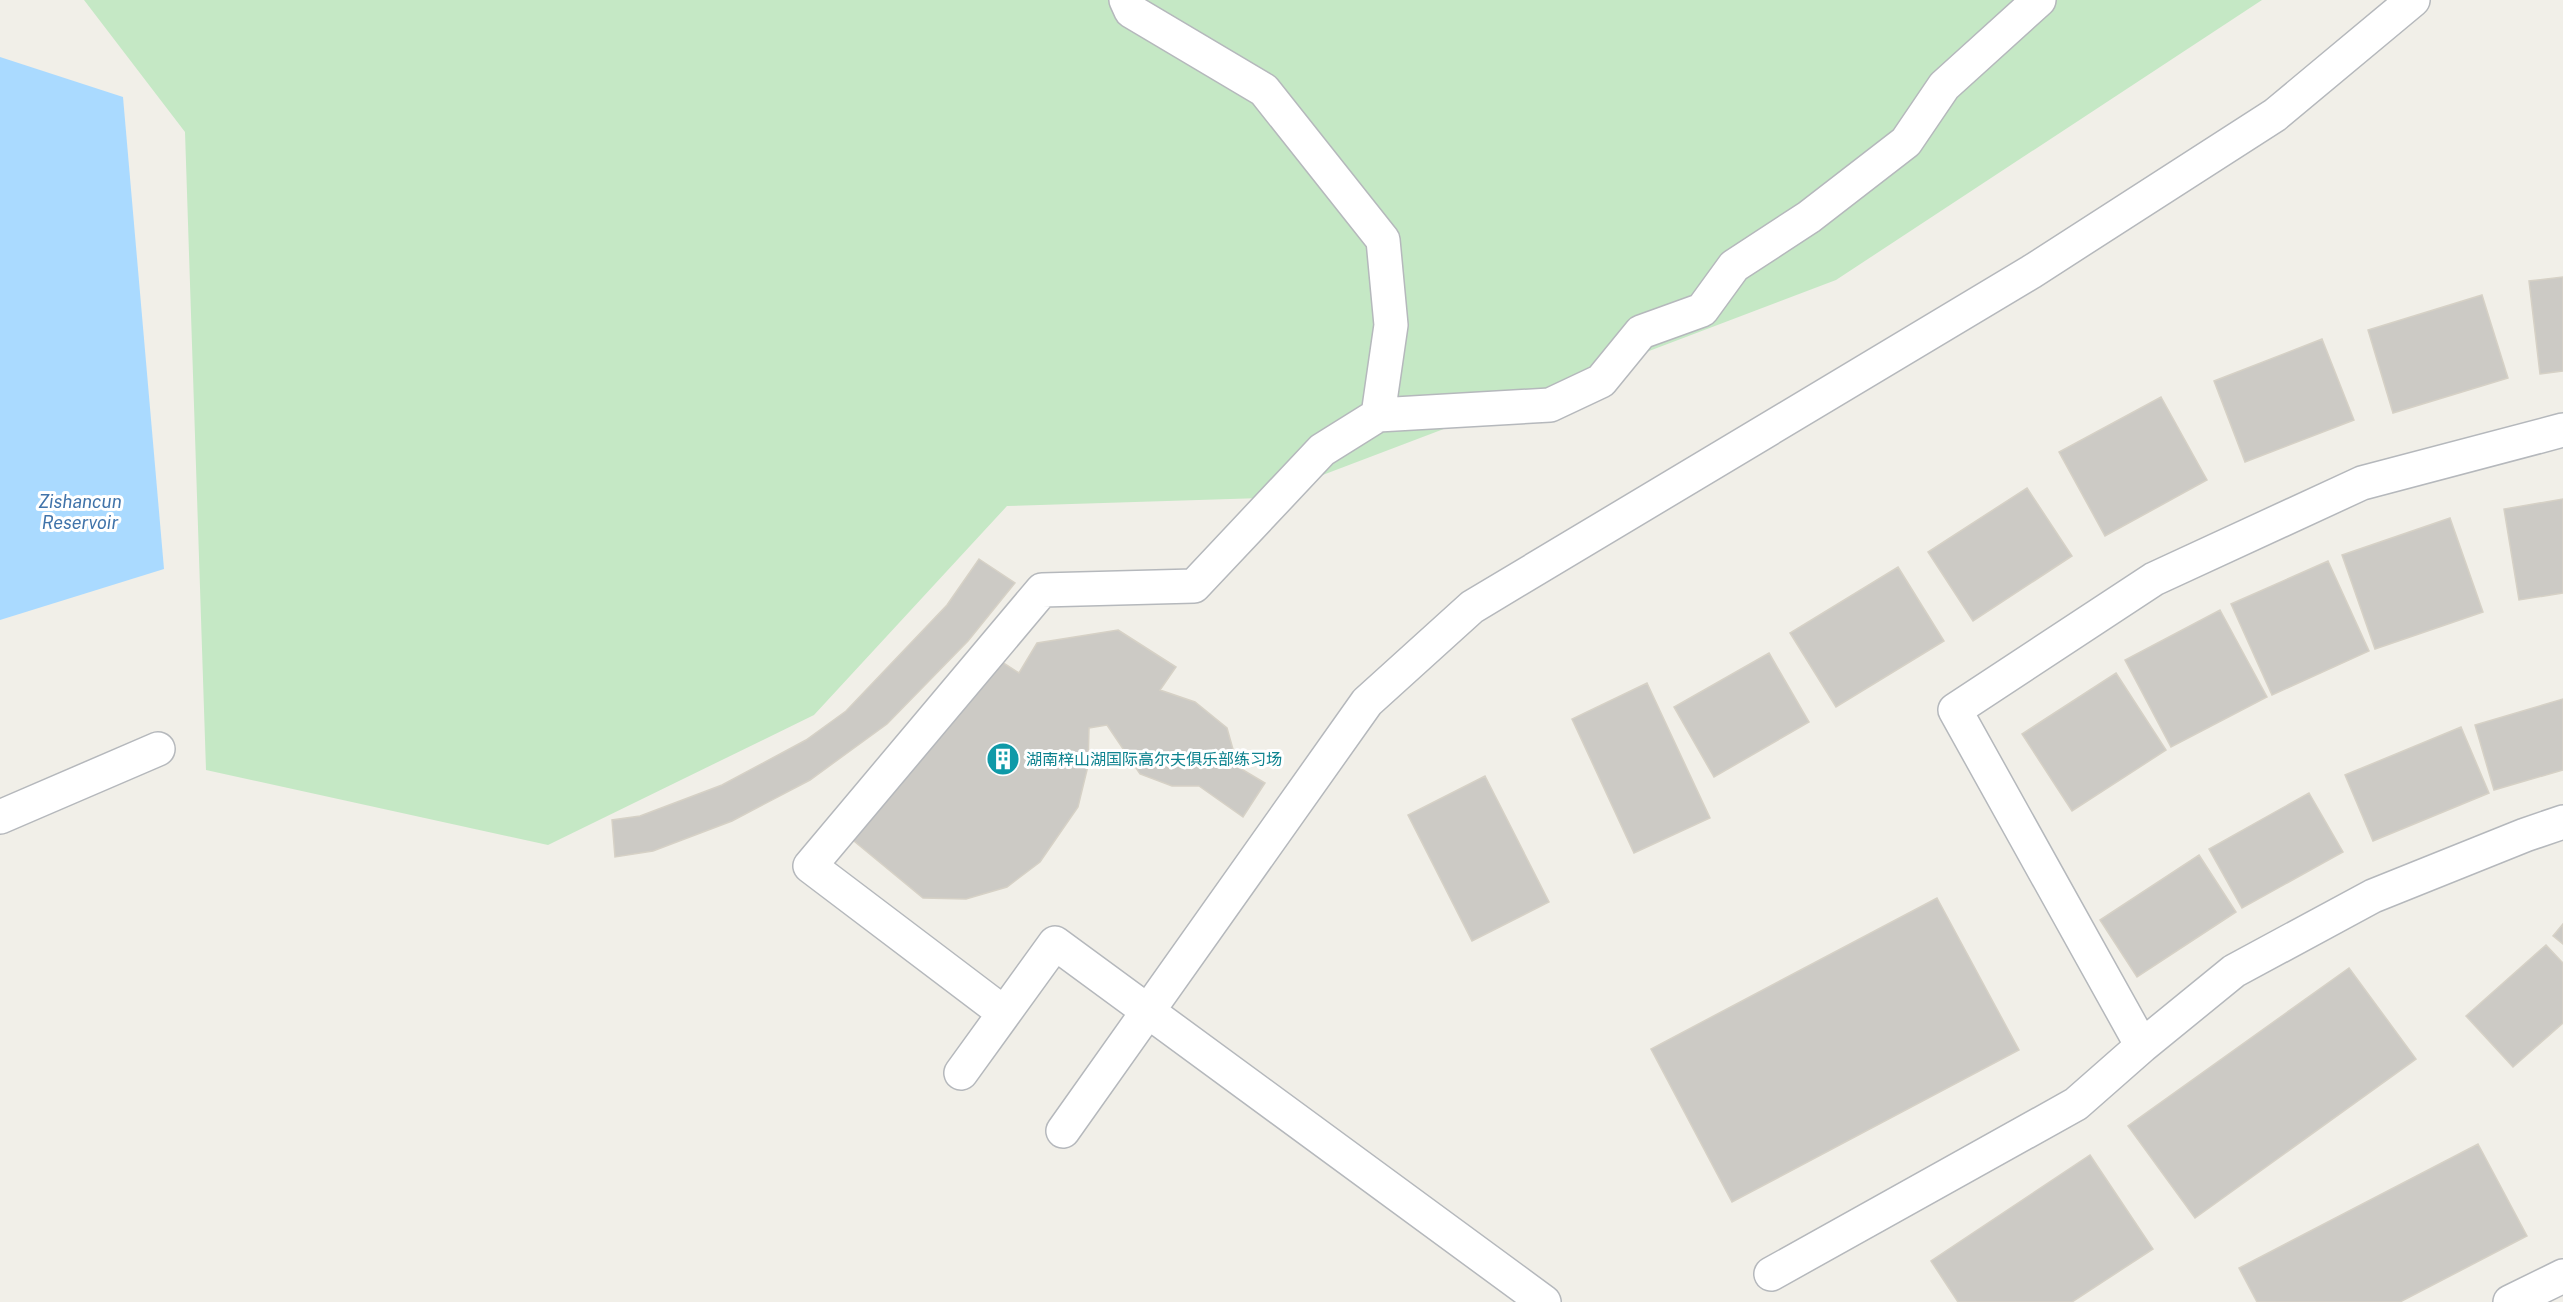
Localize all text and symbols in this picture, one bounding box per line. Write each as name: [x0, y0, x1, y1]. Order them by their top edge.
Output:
water label: Zishancun Reservoir: [38, 491, 122, 533]
building icon: 湖南梓山湖国际高尔夫俱乐部练习场: [985, 741, 1021, 777]
place label: 湖南梓山湖国际高尔夫俱乐部练习场: [1026, 750, 1282, 769]

